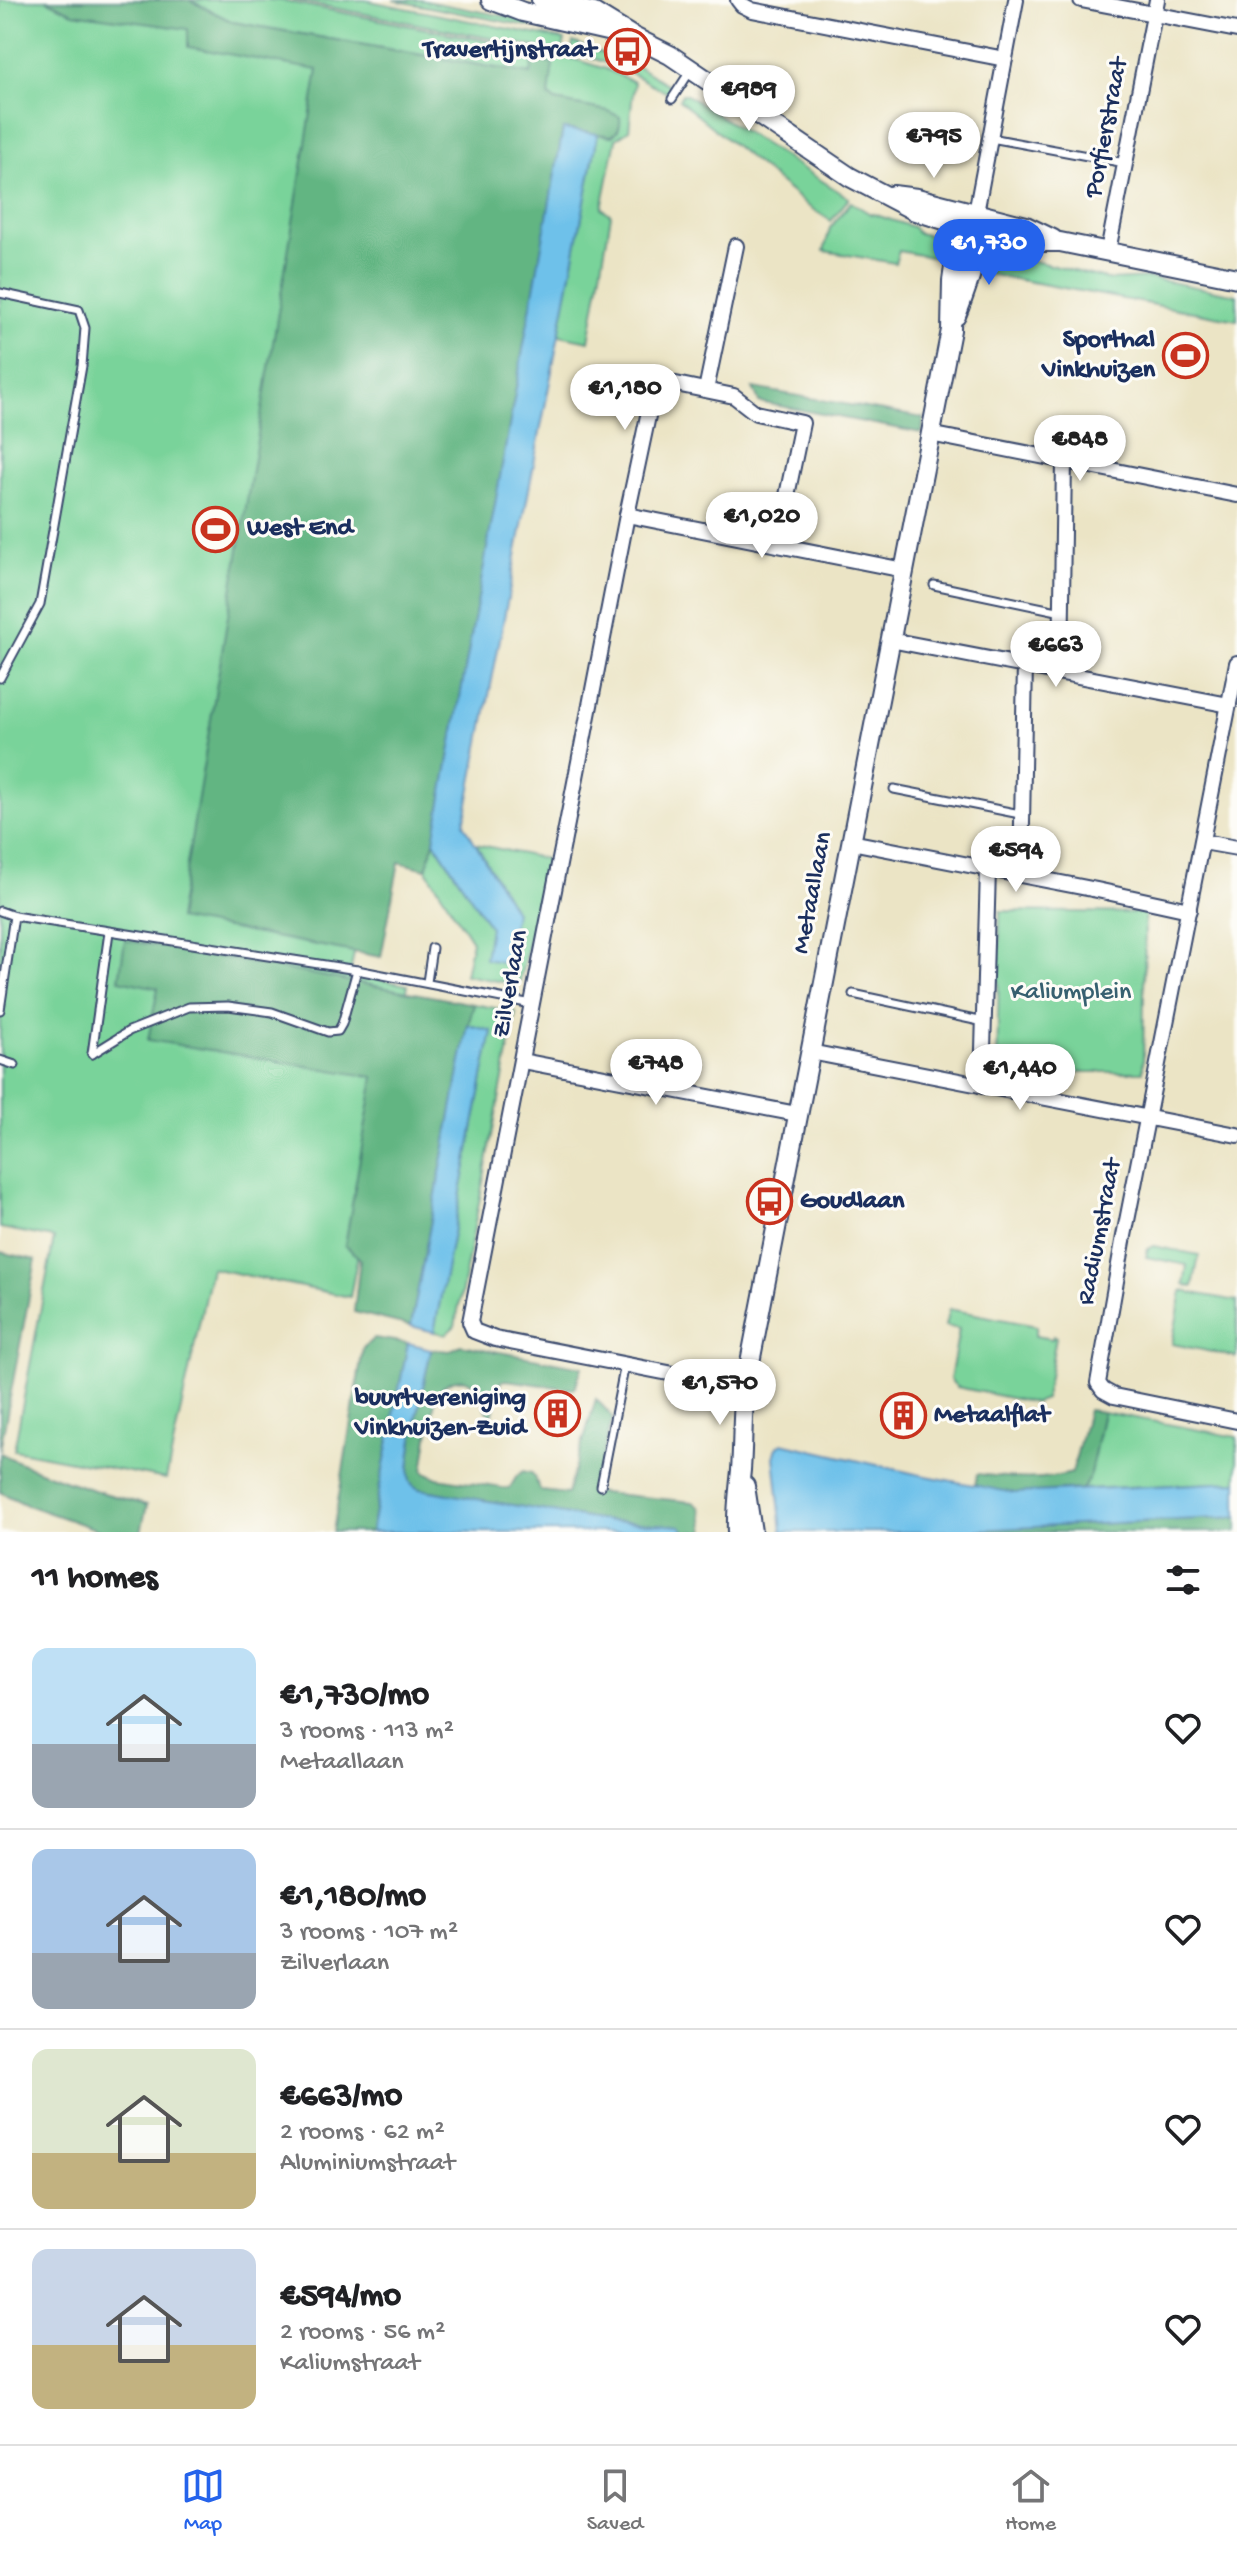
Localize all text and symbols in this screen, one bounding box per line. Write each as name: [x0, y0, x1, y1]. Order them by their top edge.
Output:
bus stop icon: Travertijnstraat: [603, 27, 651, 75]
place label: Travertijnstraat: [421, 36, 598, 67]
street label: Porfierstraat: [1079, 53, 1137, 202]
pin: €989: [702, 65, 796, 133]
text: €989: [721, 75, 777, 106]
pin: €795: [887, 112, 981, 180]
text: €795: [906, 122, 962, 153]
pin: €1,730: [924, 219, 1054, 287]
text: €1,730: [951, 229, 1027, 260]
place label: Sporthal Vinkhuizen: [1041, 326, 1156, 387]
sports icon: Sporthal Vinkhuizen: [1162, 332, 1210, 380]
pin: €1,180: [560, 364, 690, 432]
text: €1,180: [588, 374, 662, 405]
pin: €848: [1033, 415, 1127, 483]
text: €848: [1052, 425, 1108, 456]
pin: €1,020: [697, 492, 827, 560]
text: €1,020: [724, 502, 800, 533]
sports icon: West End: [192, 505, 240, 553]
place label: West End: [246, 514, 355, 545]
pin: €663: [1009, 621, 1103, 689]
text: €663: [1028, 631, 1084, 662]
pin: €594: [969, 826, 1063, 894]
street label: Metaallaan: [787, 829, 841, 957]
text: €594: [989, 836, 1043, 867]
street label: Zilverlaan: [487, 927, 537, 1040]
park label: Kaliumplein: [1011, 978, 1132, 1009]
pin: €748: [609, 1039, 703, 1107]
pin: €1,440: [955, 1044, 1085, 1112]
text: €748: [628, 1049, 684, 1080]
text: €1,440: [983, 1054, 1057, 1085]
street label: Radiumstraat: [1072, 1154, 1131, 1308]
bus stop icon: Goudlaan: [745, 1178, 793, 1226]
place label: Goudlaan: [800, 1187, 905, 1218]
pin: €1,570: [655, 1359, 785, 1427]
text: €1,570: [682, 1369, 758, 1400]
place label: buurtvereniging Vinkhuizen-Zuid: [354, 1384, 529, 1445]
building icon: buurtvereniging Vinkhuizen-Zuid: [533, 1390, 581, 1438]
building icon: Metaalflat: [879, 1392, 927, 1440]
place label: Metaalflat: [934, 1401, 1052, 1432]
icon: filters: [1161, 1558, 1205, 1602]
text: 11 homes: [32, 1560, 158, 1600]
text: €1,730/mo: [280, 1677, 429, 1717]
icon: home: [96, 1680, 192, 1776]
icon: heart: [1161, 1706, 1205, 1750]
text: 3 rooms · 113 m²: [280, 1717, 454, 1748]
text: Metaallaan: [280, 1748, 404, 1779]
text: €1,180/mo: [280, 1878, 426, 1918]
icon: home: [96, 1881, 192, 1977]
icon: heart: [1161, 1907, 1205, 1951]
text: 3 rooms · 107 m²: [280, 1918, 458, 1949]
text: Zilverlaan: [280, 1949, 389, 1980]
text: €663/mo: [280, 2078, 402, 2118]
icon: home: [96, 2081, 192, 2177]
icon: heart: [1161, 2107, 1205, 2151]
text: 2 rooms · 62 m²: [280, 2118, 444, 2149]
text: Aluminiumstraat: [280, 2149, 455, 2180]
text: €594/mo: [280, 2278, 401, 2318]
icon: home: [96, 2281, 192, 2377]
icon: heart: [1161, 2307, 1205, 2351]
text: 2 rooms · 56 m²: [280, 2318, 445, 2349]
text: Kaliumstraat: [280, 2349, 420, 2380]
tab: Map: [181, 2464, 225, 2538]
tab: Saved: [587, 2464, 643, 2538]
tab: Home: [1005, 2464, 1056, 2538]

